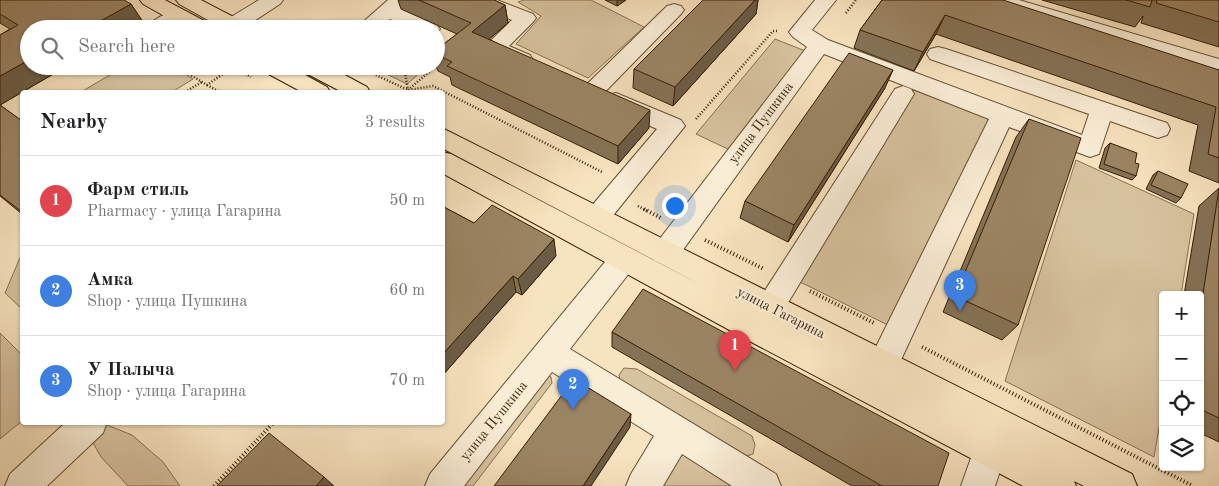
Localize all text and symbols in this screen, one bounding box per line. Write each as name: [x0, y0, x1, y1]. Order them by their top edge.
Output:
search box: [20, 20, 445, 75]
icon: search: [38, 34, 66, 62]
text: Search here: [78, 38, 175, 57]
street label: улица Пушкина: [726, 80, 796, 166]
text: Nearby: [40, 112, 108, 133]
text: 3 results: [365, 115, 425, 131]
text: Фарм стиль: [87, 181, 189, 200]
text: 1: [51, 193, 61, 209]
text: 50 m: [389, 193, 425, 209]
your location: [662, 193, 688, 219]
text: Pharmacy · улица Гагарина: [87, 204, 281, 220]
pin: 3: [944, 270, 976, 311]
text: Амка: [87, 271, 133, 290]
text: 2: [51, 283, 61, 299]
text: 60 m: [389, 283, 425, 299]
street label: улица Гагарина: [735, 285, 827, 341]
map controls: [1159, 291, 1204, 471]
button: +: [1159, 291, 1204, 336]
text: Shop · улица Пушкина: [87, 294, 247, 310]
pin: 1: [719, 330, 751, 371]
button: −: [1159, 336, 1204, 381]
text: У Палыча: [87, 361, 175, 380]
pin: 2: [557, 369, 589, 410]
text: 3: [51, 373, 61, 389]
text: 70 m: [389, 373, 425, 389]
street label: улица Пушкина: [458, 378, 530, 463]
button: locate: [1159, 381, 1204, 426]
text: Shop · улица Гагарина: [87, 384, 246, 400]
button: layers: [1159, 426, 1204, 471]

